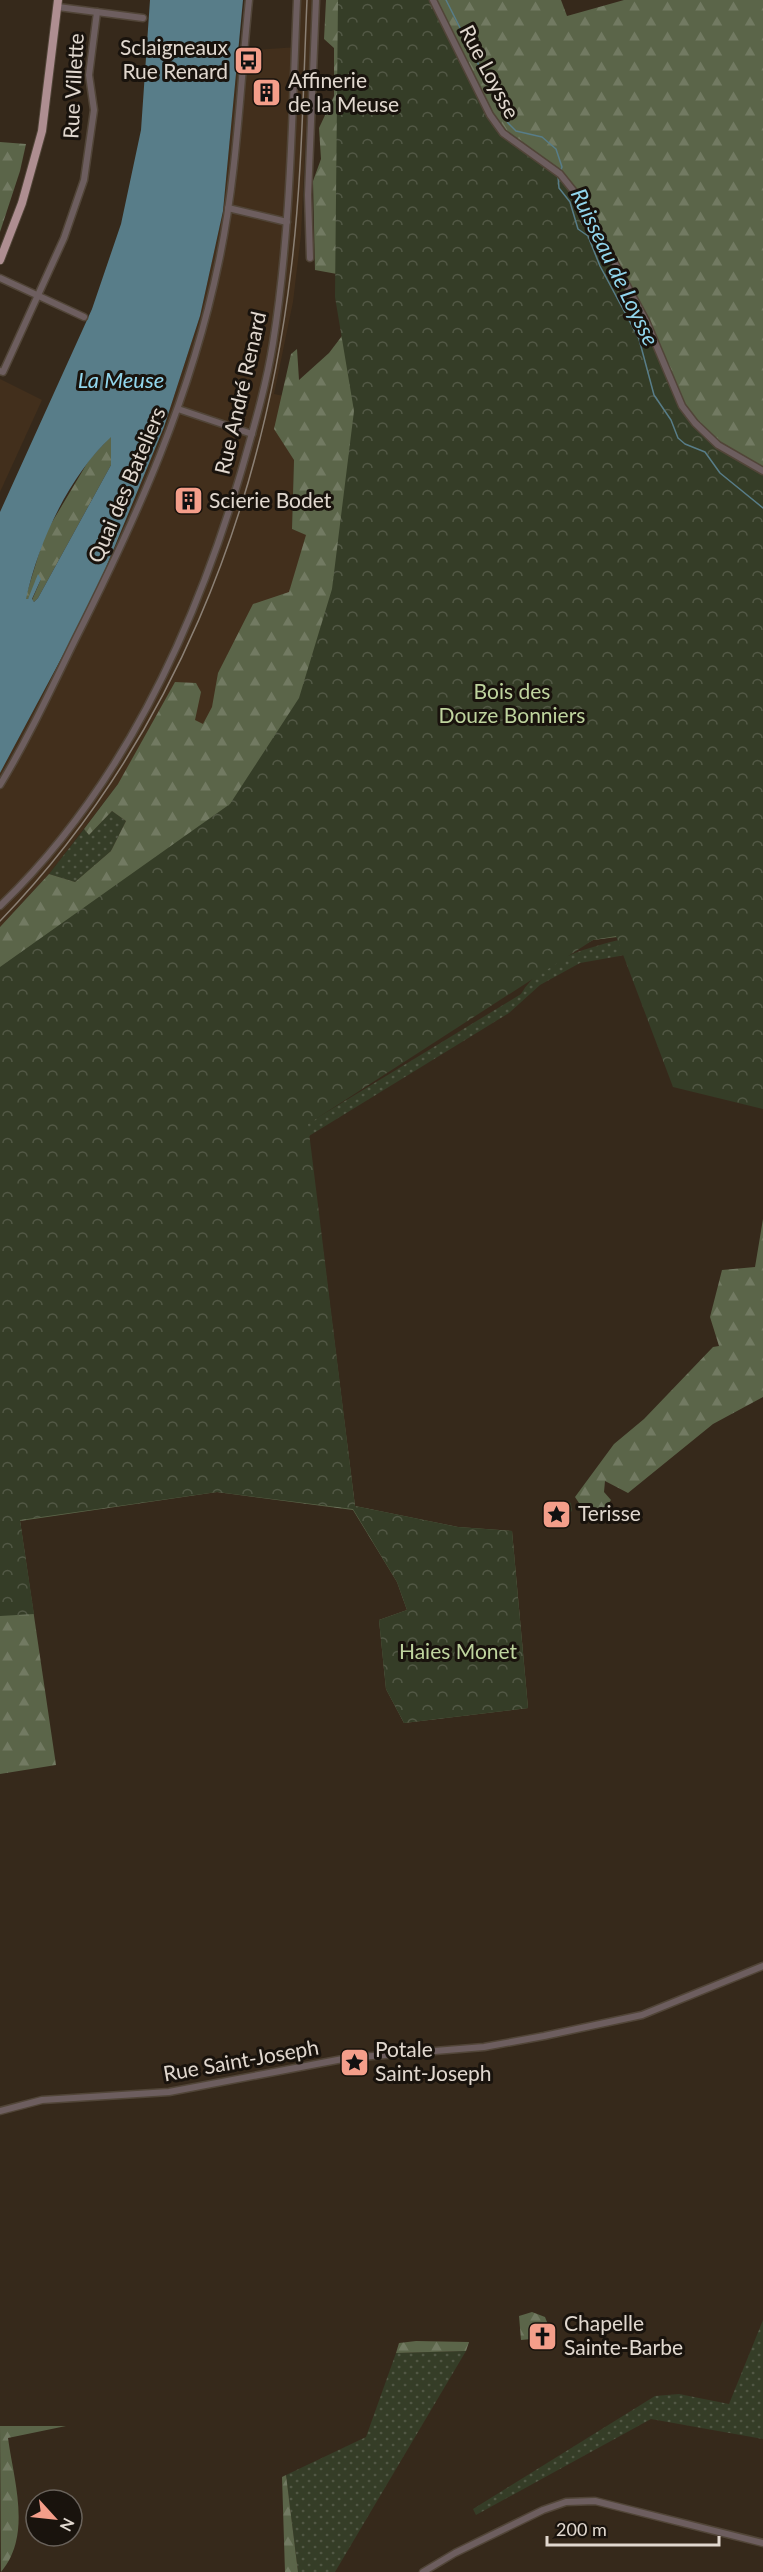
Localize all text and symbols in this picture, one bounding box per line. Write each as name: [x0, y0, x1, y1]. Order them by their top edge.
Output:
street label: Rue Loysse: [455, 20, 525, 122]
street label: Rue Villette: [57, 32, 88, 139]
place label: Sclaigneaux Rue Renard: [120, 34, 229, 83]
bus stop icon: Sclaigneaux Rue Renard: [233, 44, 265, 76]
place label: Affinerie de la Meuse: [288, 67, 399, 116]
building icon: Affinerie de la Meuse: [251, 77, 283, 109]
water label: Ruisseau de Loysse: [566, 184, 665, 350]
street label: Rue André Renard: [209, 309, 270, 476]
water label: La Meuse: [78, 366, 164, 393]
street label: Quai des Bateliers: [82, 403, 170, 566]
building icon: Scierie Bodet: [172, 485, 204, 517]
place label: Scierie Bodet: [209, 487, 332, 512]
park label: Bois des Douze Bonniers: [439, 678, 585, 727]
place icon: Terisse: [541, 1498, 573, 1530]
place label: Terisse: [578, 1500, 641, 1525]
park label: Haies Monet: [399, 1638, 518, 1663]
street label: Rue Saint-Joseph: [161, 2034, 320, 2086]
place label: Potale Saint-Joseph: [375, 2036, 492, 2085]
place icon: Potale Saint-Joseph: [338, 2046, 370, 2078]
place label: Chapelle Sainte-Barbe: [564, 2310, 683, 2359]
church icon: Chapelle Sainte-Barbe: [527, 2320, 559, 2352]
north arrow: [24, 2488, 84, 2548]
scale bar: [547, 2509, 720, 2547]
text: N: [57, 2515, 79, 2535]
text: 200 m: [556, 2518, 607, 2540]

